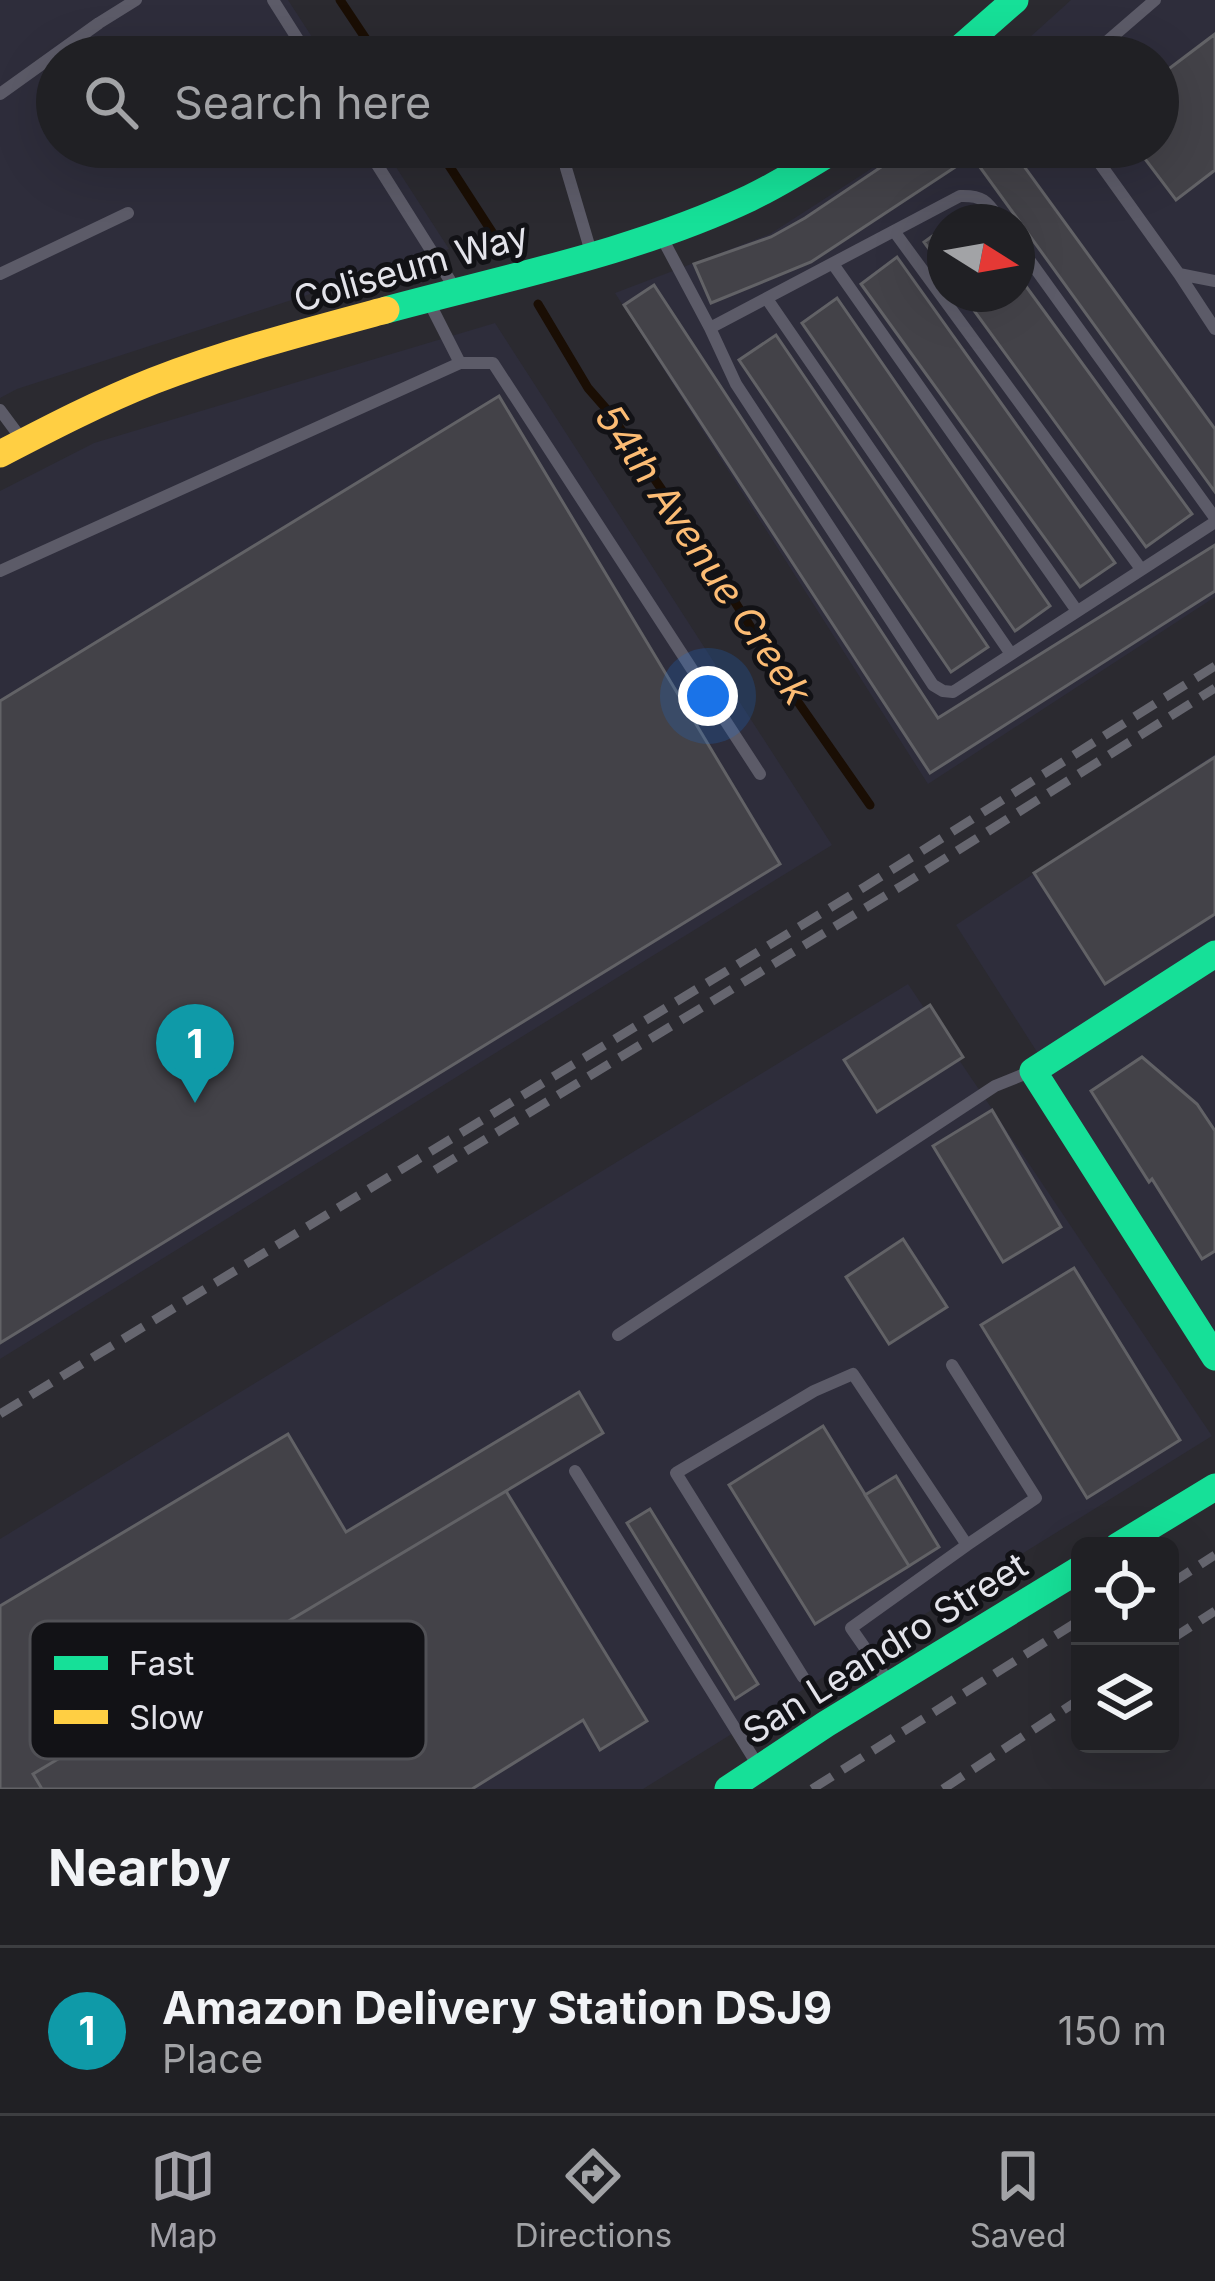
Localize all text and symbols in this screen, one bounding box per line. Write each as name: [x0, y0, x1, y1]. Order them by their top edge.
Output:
search box: [36, 36, 1179, 168]
icon: search: [78, 69, 144, 135]
text: Search here: [174, 75, 431, 130]
north arrow: [927, 204, 1035, 312]
street label: Coliseum Way: [289, 213, 533, 321]
water label: 54th Avenue Creek: [586, 395, 822, 714]
your location: [678, 666, 738, 726]
pin: 1: [156, 1004, 234, 1103]
map controls: [1071, 1537, 1179, 1753]
button: locate: [1071, 1537, 1179, 1645]
street label: San Leandro Street: [735, 1543, 1035, 1753]
legend: [30, 1621, 426, 1759]
text: Fast: [129, 1643, 195, 1683]
button: layers: [1071, 1645, 1179, 1753]
text: Slow: [129, 1697, 204, 1737]
text: Nearby: [48, 1837, 231, 1898]
text: Amazon Delivery Station DSJ9: [162, 1980, 832, 2035]
text: 1: [79, 2007, 95, 2054]
text: 150 m: [1058, 2007, 1167, 2054]
text: Place: [162, 2035, 263, 2082]
tab: Map: [149, 2143, 217, 2255]
tab: Directions: [515, 2143, 672, 2255]
tab: Saved: [970, 2143, 1066, 2255]

